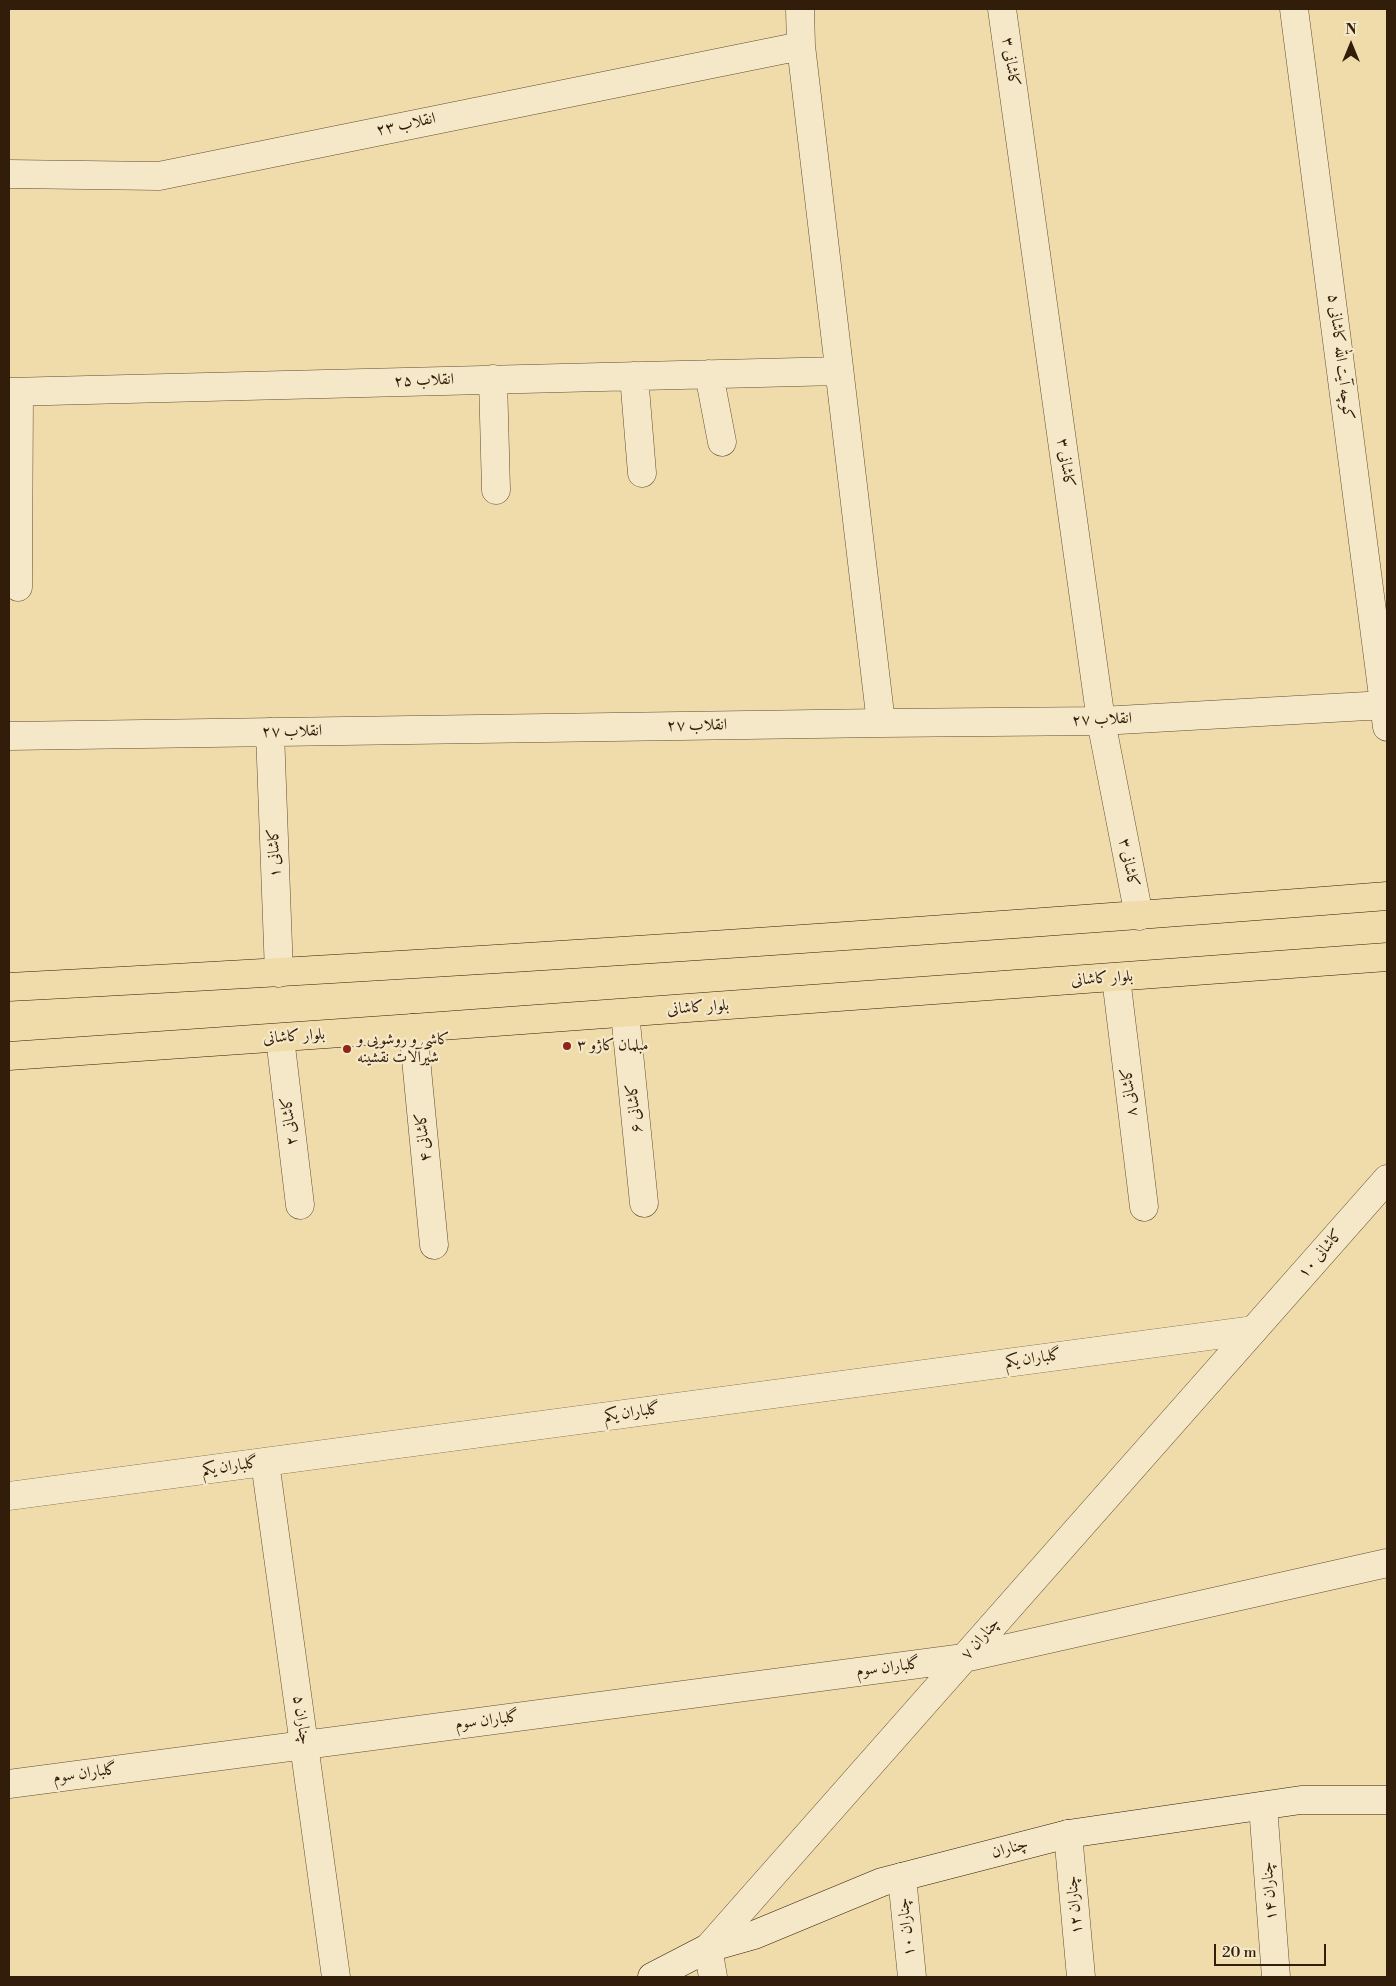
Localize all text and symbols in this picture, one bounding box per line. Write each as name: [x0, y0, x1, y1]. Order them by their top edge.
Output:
north arrow: [1326, 20, 1376, 70]
text: N: [1345, 21, 1357, 39]
street label: ۳ کاشانی: [997, 36, 1023, 88]
street label: انقلاب ۲۳: [374, 109, 438, 141]
street label: کوچه آیت الله کاشانی ۵: [1323, 293, 1357, 421]
street label: انقلاب ۲۵: [393, 370, 455, 392]
street label: ۳ کاشانی: [1052, 437, 1078, 489]
street label: انقلاب ۲۷: [1071, 709, 1133, 731]
street label: انقلاب ۲۷: [667, 716, 727, 736]
street label: انقلاب ۲۷: [262, 722, 322, 742]
street label: ۱ کاشانی: [265, 828, 285, 878]
street label: ۳ کاشانی: [1114, 837, 1142, 889]
street label: بلوار کاشانی: [1070, 967, 1134, 991]
street label: بلوار کاشانی: [666, 996, 730, 1020]
street label: بلوار کاشانی: [262, 1025, 326, 1049]
place label: کاشی و روشویی و شیرآلات نقشینه: [357, 1030, 450, 1068]
place label: مبلمان کاژو ۳: [577, 1036, 649, 1056]
marker: مبلمان کاژو ۳: [561, 1040, 573, 1052]
marker: کاشی و روشویی و شیرآلات نقشینه: [341, 1043, 353, 1055]
street label: ۸ کاشانی: [1117, 1066, 1143, 1118]
street label: ۶ کاشانی: [623, 1082, 647, 1134]
street label: ۲ کاشانی: [277, 1095, 303, 1147]
street label: ۴ کاشانی: [412, 1111, 436, 1163]
street label: ۱۰ کاشانی: [1294, 1225, 1348, 1283]
street label: گلباران یکم: [1004, 1346, 1062, 1372]
street label: گلباران یکم: [603, 1400, 661, 1426]
street label: گلباران یکم: [201, 1454, 259, 1480]
street label: چناران ۷: [957, 1614, 1005, 1664]
street label: گلباران سوم: [855, 1655, 921, 1681]
street label: ۵ چناران: [288, 1694, 314, 1746]
street label: گلباران سوم: [454, 1708, 520, 1734]
street label: گلباران سوم: [52, 1760, 118, 1788]
street label: چناران: [990, 1835, 1030, 1863]
street label: چناران ۱۴: [1258, 1861, 1282, 1921]
street label: چناران ۱۲: [1063, 1875, 1087, 1935]
street label: چناران ۱۰: [894, 1897, 920, 1957]
scale bar: [1216, 1934, 1328, 1966]
text: 20 m: [1222, 1943, 1257, 1962]

